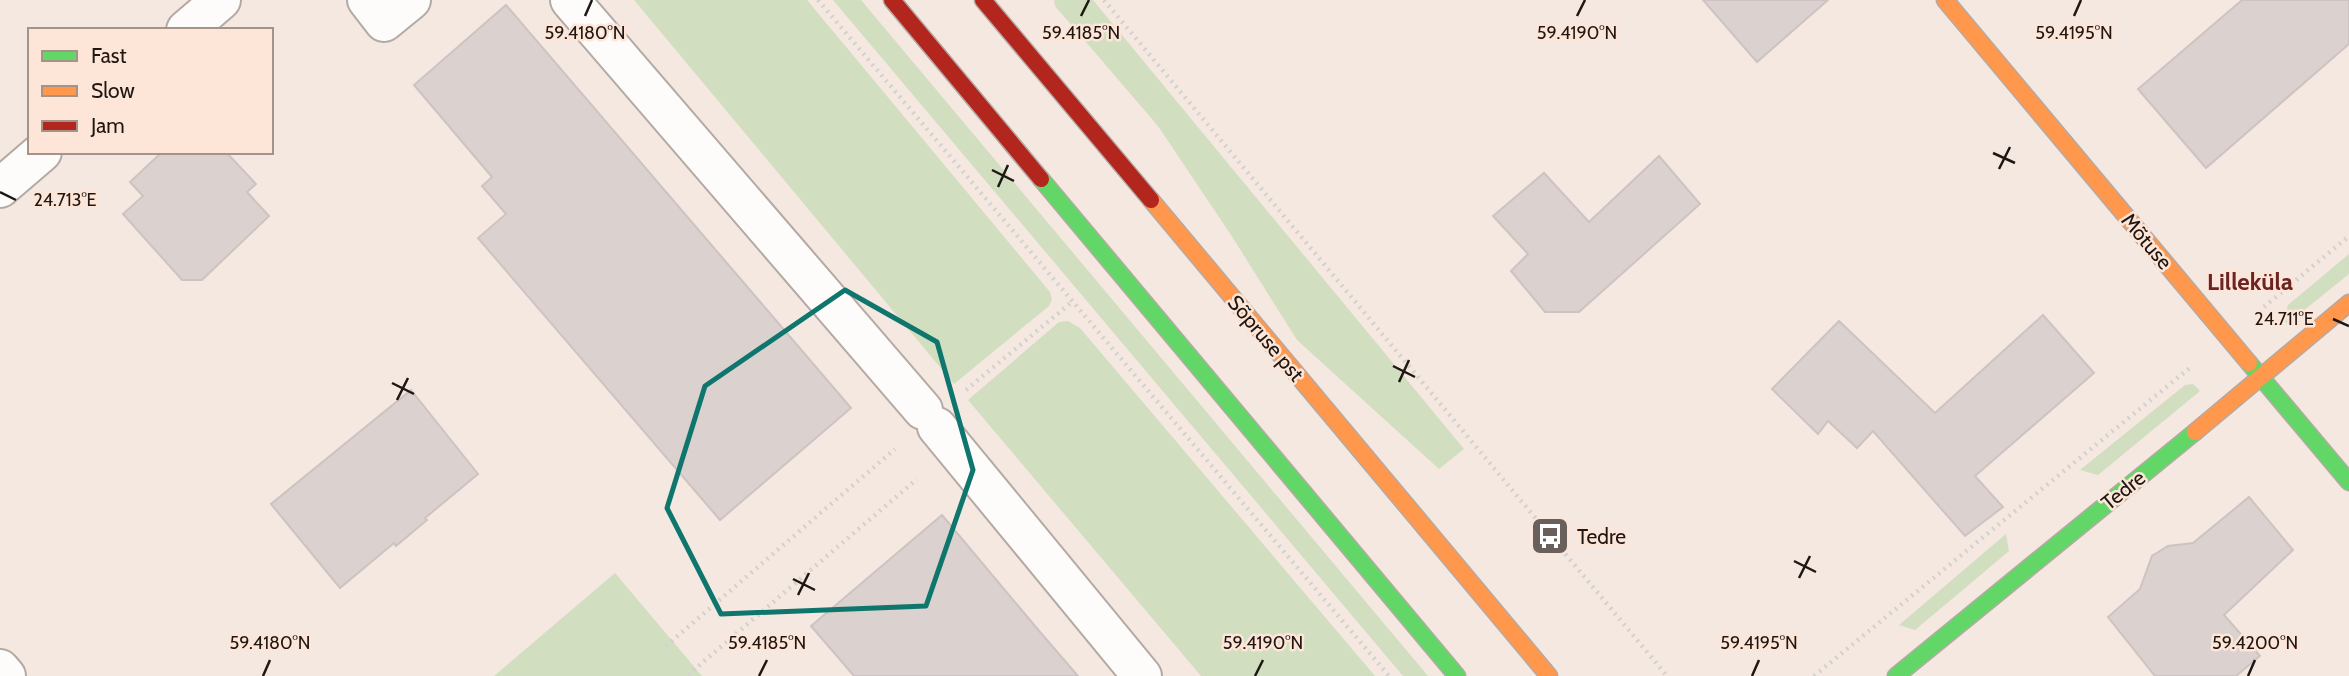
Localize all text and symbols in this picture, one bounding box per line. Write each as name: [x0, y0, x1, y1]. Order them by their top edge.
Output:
text: 59.4180°N: [545, 22, 625, 44]
text: 59.4185°N: [1042, 22, 1120, 44]
text: 59.4190°N: [1537, 22, 1617, 44]
text: 59.4195°N: [2035, 22, 2113, 44]
legend: [28, 28, 273, 154]
text: Fast: [91, 43, 127, 68]
text: Slow: [91, 78, 135, 103]
text: Jam: [90, 113, 125, 138]
text: 24.713°E: [33, 189, 97, 211]
street label: Mõtuse: [2116, 208, 2178, 274]
district label: Lilleküla: [2207, 267, 2293, 296]
street label: Sõpruse pst: [1223, 290, 1309, 386]
text: 24.711°E: [2254, 308, 2314, 330]
street label: Tedre: [2096, 465, 2150, 515]
bus stop icon: Tedre: [1529, 515, 1571, 557]
place label: Tedre: [1577, 524, 1626, 549]
text: 59.4180°N: [230, 632, 310, 654]
text: 59.4185°N: [728, 632, 806, 654]
text: 59.4190°N: [1223, 632, 1303, 654]
text: 59.4195°N: [1720, 632, 1798, 654]
text: 59.4200°N: [2212, 632, 2298, 654]

